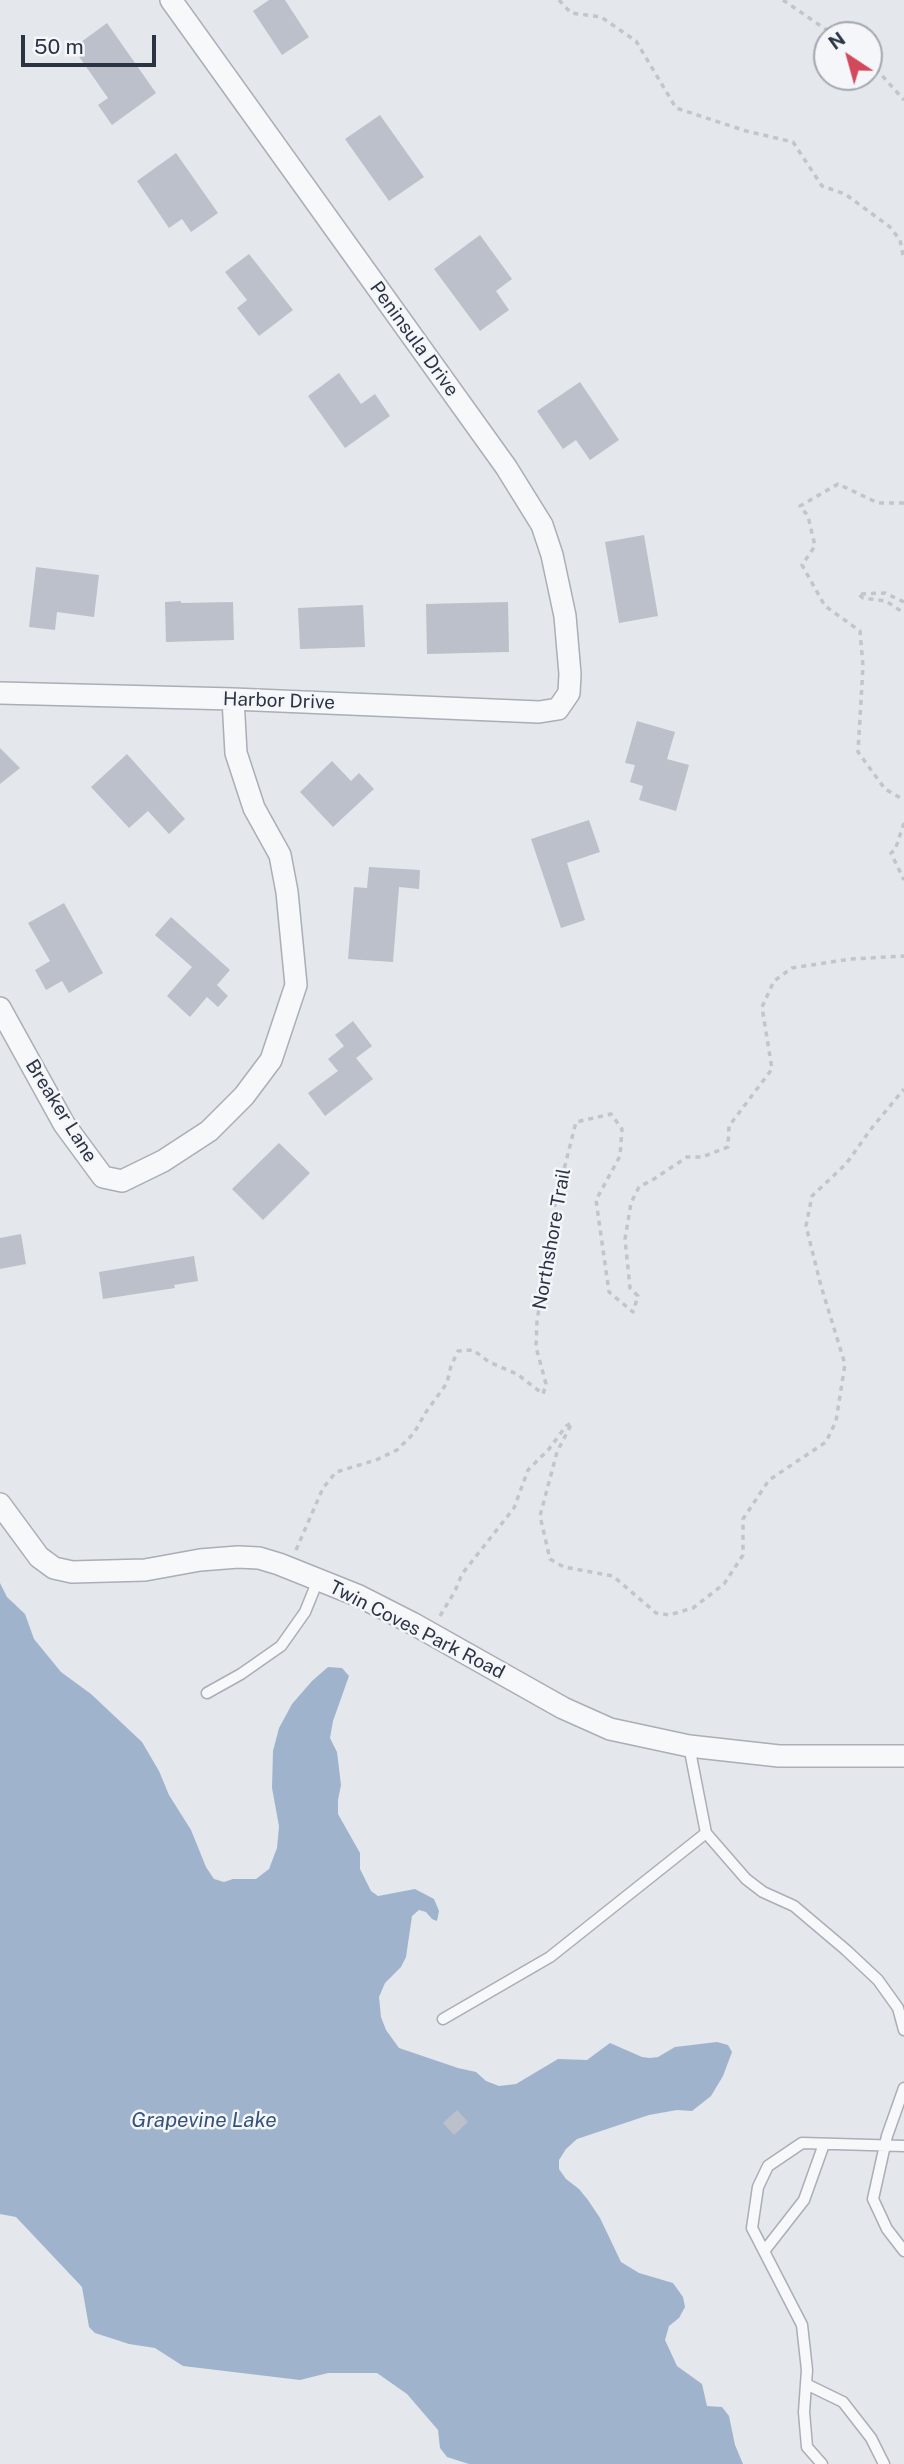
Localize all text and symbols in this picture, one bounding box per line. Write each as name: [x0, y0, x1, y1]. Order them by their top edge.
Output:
scale bar: [24, 21, 159, 65]
north arrow: [813, 21, 883, 91]
text: N: [824, 27, 849, 54]
text: 50 m: [34, 34, 84, 59]
street label: Peninsula Drive: [365, 277, 463, 401]
street label: Harbor Drive: [223, 688, 335, 714]
street label: Breaker Lane: [20, 1055, 102, 1167]
street label: Northshore Trail: [528, 1167, 576, 1311]
street label: Twin Coves Park Road: [326, 1576, 508, 1684]
water label: Grapevine Lake: [131, 2108, 277, 2134]

